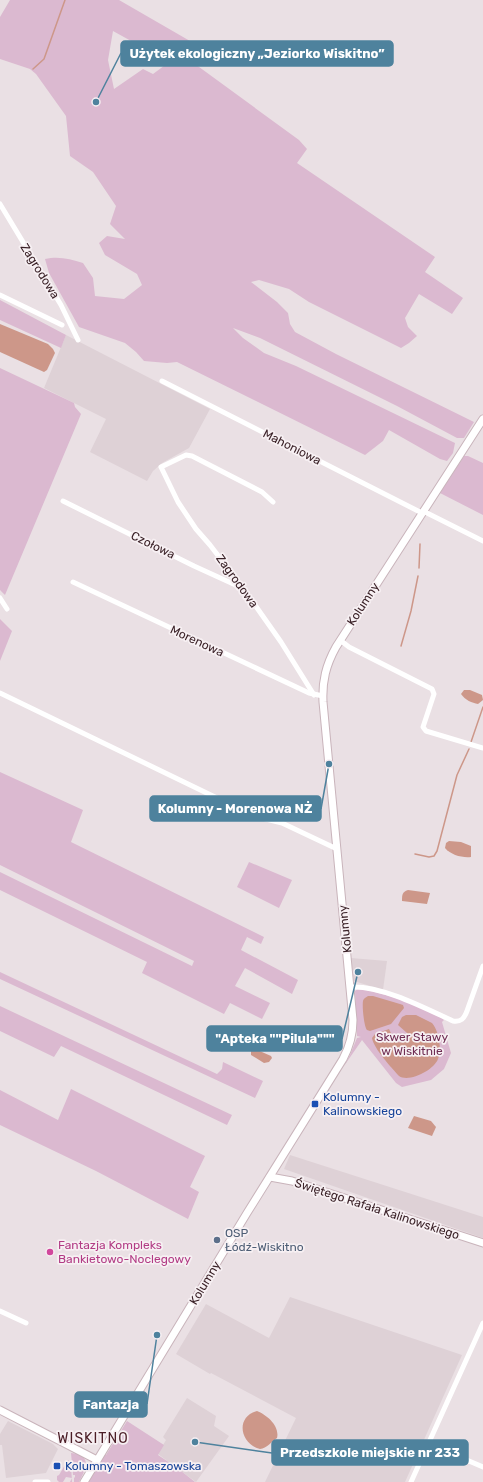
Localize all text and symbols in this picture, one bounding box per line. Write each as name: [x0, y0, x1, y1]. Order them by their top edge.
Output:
callout: Użytek ekologiczny „Jeziorko Wiskitno”: [121, 41, 393, 66]
text: Użytek ekologiczny „Jeziorko Wiskitno”: [129, 46, 385, 61]
street label: Zagrodowa: [18, 241, 62, 301]
street label: Mahoniowa: [261, 426, 323, 468]
street label: Czołowa: [129, 528, 177, 562]
street label: Zagrodowa: [213, 552, 261, 610]
street label: Kolumny: [344, 580, 382, 628]
street label: Morenowa: [168, 622, 226, 660]
callout: Kolumny - Morenowa NŻ: [150, 796, 321, 821]
text: Kolumny - Morenowa NŻ: [158, 801, 312, 816]
street label: Kolumny: [335, 904, 354, 954]
callout: "Apteka ""Pilula""": [207, 1026, 342, 1051]
park label: Skwer Stawy w Wiskitnie: [376, 1030, 448, 1058]
text: "Apteka ""Pilula""": [215, 1031, 335, 1046]
place label: Kolumny - Kalinowskiego: [323, 1090, 402, 1118]
marker: Kolumny - Kalinowskiego: [310, 1099, 320, 1109]
street label: Świętego Rafała Kalinowskiego: [293, 1176, 461, 1242]
place label: OSP Łódź-Wiskitno: [225, 1226, 304, 1254]
marker: OSP Łódź-Wiskitno: [212, 1235, 222, 1245]
place label: Fantazja Kompleks Bankietowo-Noclegowy: [58, 1238, 191, 1266]
marker: Fantazja Kompleks Bankietowo-Noclegowy: [45, 1247, 55, 1257]
street label: Kolumny: [187, 1258, 224, 1307]
callout: Fantazja: [75, 1392, 147, 1417]
text: Fantazja: [83, 1397, 139, 1412]
district label: WISKITNO: [57, 1430, 129, 1447]
callout: Przedszkole miejskie nr 233: [272, 1440, 468, 1465]
text: Przedszkole miejskie nr 233: [280, 1445, 461, 1460]
place label: Kolumny - Tomaszowska: [65, 1459, 201, 1473]
marker: Kolumny - Tomaszowska: [52, 1461, 62, 1471]

